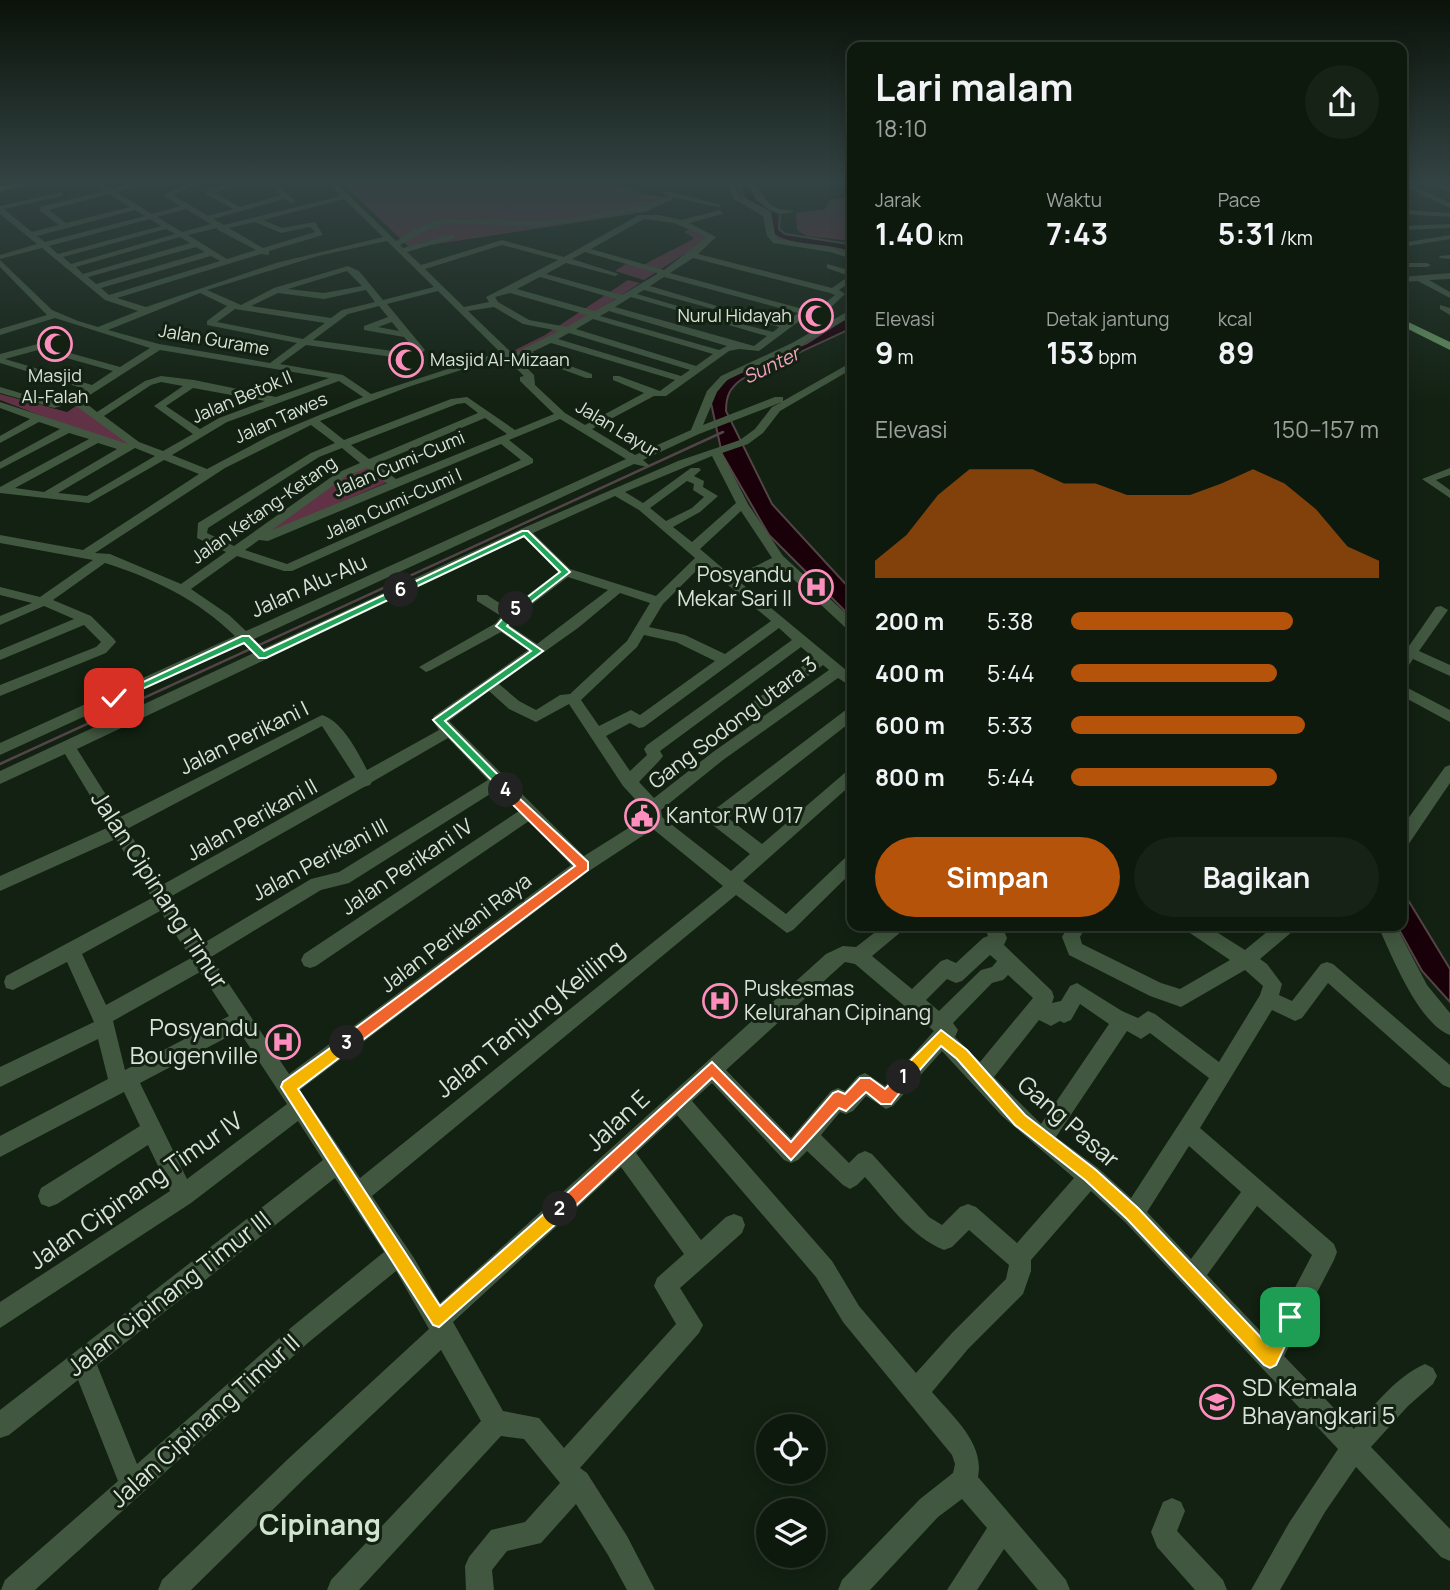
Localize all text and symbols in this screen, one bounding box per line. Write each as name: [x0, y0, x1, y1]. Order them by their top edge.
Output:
text: Lari malam: [875, 60, 1073, 112]
button: share: [1305, 65, 1379, 139]
text: 18:10: [875, 112, 927, 144]
text: Jarak: [875, 187, 921, 213]
text: Waktu: [1046, 187, 1102, 213]
text: Pace: [1218, 187, 1261, 213]
text: 1.40: [875, 213, 934, 254]
text: 7:43: [1046, 213, 1108, 254]
text: 5:31: [1218, 213, 1276, 254]
text: km: [934, 225, 963, 251]
text: /km: [1276, 225, 1313, 251]
mosque icon: Nurul Hidayah: [797, 297, 835, 335]
place label: Nurul Hidayah: [678, 303, 792, 327]
text: Elevasi: [875, 306, 935, 332]
text: Detak jantung: [1046, 306, 1170, 332]
text: kcal: [1218, 306, 1252, 332]
street label: Jalan Gurame: [157, 317, 271, 361]
mosque icon: Masjid Al-Falah: [36, 325, 74, 363]
text: 9: [875, 332, 894, 373]
text: 153: [1046, 332, 1095, 373]
text: 89: [1218, 332, 1255, 373]
water label: Sunter: [739, 339, 805, 390]
mosque icon: Masjid Al-Mizaan: [387, 341, 425, 379]
text: m: [894, 344, 914, 370]
text: bpm: [1095, 344, 1137, 370]
place label: Masjid Al-Mizaan: [430, 347, 570, 371]
place label: Masjid Al-Falah: [22, 363, 88, 408]
street label: Jalan Betok II: [188, 364, 295, 428]
street label: Jalan Tawes: [230, 386, 331, 448]
street label: Jalan Layur: [572, 394, 664, 462]
text: Elevasi: [875, 413, 948, 445]
text: 150–157 m: [1273, 413, 1379, 445]
street label: Jalan Cumi-Cumi: [329, 425, 468, 502]
street label: Jalan Ketang-Ketang: [186, 450, 341, 568]
street label: Jalan Cumi-Cumi I: [320, 462, 465, 544]
street label: Jalan Alu-Alu: [246, 547, 371, 623]
place label: Posyandu Mekar Sari II: [677, 560, 792, 612]
hospital icon: Posyandu Mekar Sari II: [797, 568, 835, 606]
pin: 6: [384, 572, 418, 608]
text: 6: [395, 576, 406, 602]
pin: 5: [498, 592, 534, 626]
text: 5: [510, 595, 521, 621]
text: 200 m: [875, 605, 944, 637]
text: 5:38: [987, 605, 1033, 637]
street label: Gang Sodong Utara 3: [642, 650, 822, 795]
text: 400 m: [875, 657, 945, 689]
text: 5:44: [987, 657, 1035, 689]
pin: [84, 668, 144, 728]
icon: check: [95, 679, 133, 717]
street label: Jalan Perikani I: [174, 694, 313, 780]
text: 600 m: [875, 709, 945, 741]
text: 5:33: [987, 709, 1033, 741]
text: 800 m: [875, 761, 945, 793]
text: 5:44: [987, 761, 1035, 793]
street label: Jalan Perikani II: [181, 772, 322, 867]
pin: 4: [489, 772, 524, 808]
text: 4: [500, 776, 511, 802]
street label: Jalan Cipinang Timur: [84, 784, 237, 995]
public building icon: Kantor RW 017: [623, 797, 661, 835]
place label: Kantor RW 017: [666, 801, 803, 829]
street label: Jalan Perikani III: [247, 811, 392, 907]
street label: Jalan Perikani IV: [335, 812, 478, 921]
button: Simpan: [875, 837, 1120, 917]
button: Bagikan: [1134, 837, 1379, 917]
street label: Jalan Perikani Raya: [374, 866, 537, 998]
street label: Jalan Tanjung Keliling: [428, 931, 631, 1104]
place label: Puskesmas Kelurahan Cipinang: [744, 974, 931, 1026]
hospital icon: Puskesmas Kelurahan Cipinang: [701, 982, 739, 1020]
place label: Posyandu Bougenville: [130, 1010, 258, 1071]
hospital icon: Posyandu Bougenville: [264, 1023, 302, 1061]
pin: 3: [330, 1026, 364, 1060]
text: 3: [341, 1029, 352, 1055]
pin: 1: [886, 1060, 922, 1094]
text: 1: [899, 1063, 908, 1089]
street label: Gang Pasar: [1011, 1067, 1127, 1175]
street label: Jalan E: [578, 1082, 656, 1158]
street label: Jalan Cipinang Timur IV: [22, 1103, 249, 1276]
pin: 2: [542, 1192, 578, 1226]
text: 2: [554, 1195, 565, 1221]
street label: Jalan Cipinang Timur III: [59, 1203, 277, 1383]
pin: [1260, 1287, 1320, 1347]
icon: arrive: [1271, 1298, 1309, 1336]
street label: Jalan Cipinang Timur II: [102, 1326, 306, 1514]
place label: SD Kemala Bhayangkari 5: [1242, 1370, 1396, 1431]
school or university icon: SD Kemala Bhayangkari 5: [1198, 1383, 1236, 1421]
map controls: [756, 1414, 826, 1568]
button: locate: [756, 1414, 826, 1484]
button: layers: [756, 1498, 826, 1568]
district label: Cipinang: [259, 1505, 381, 1543]

